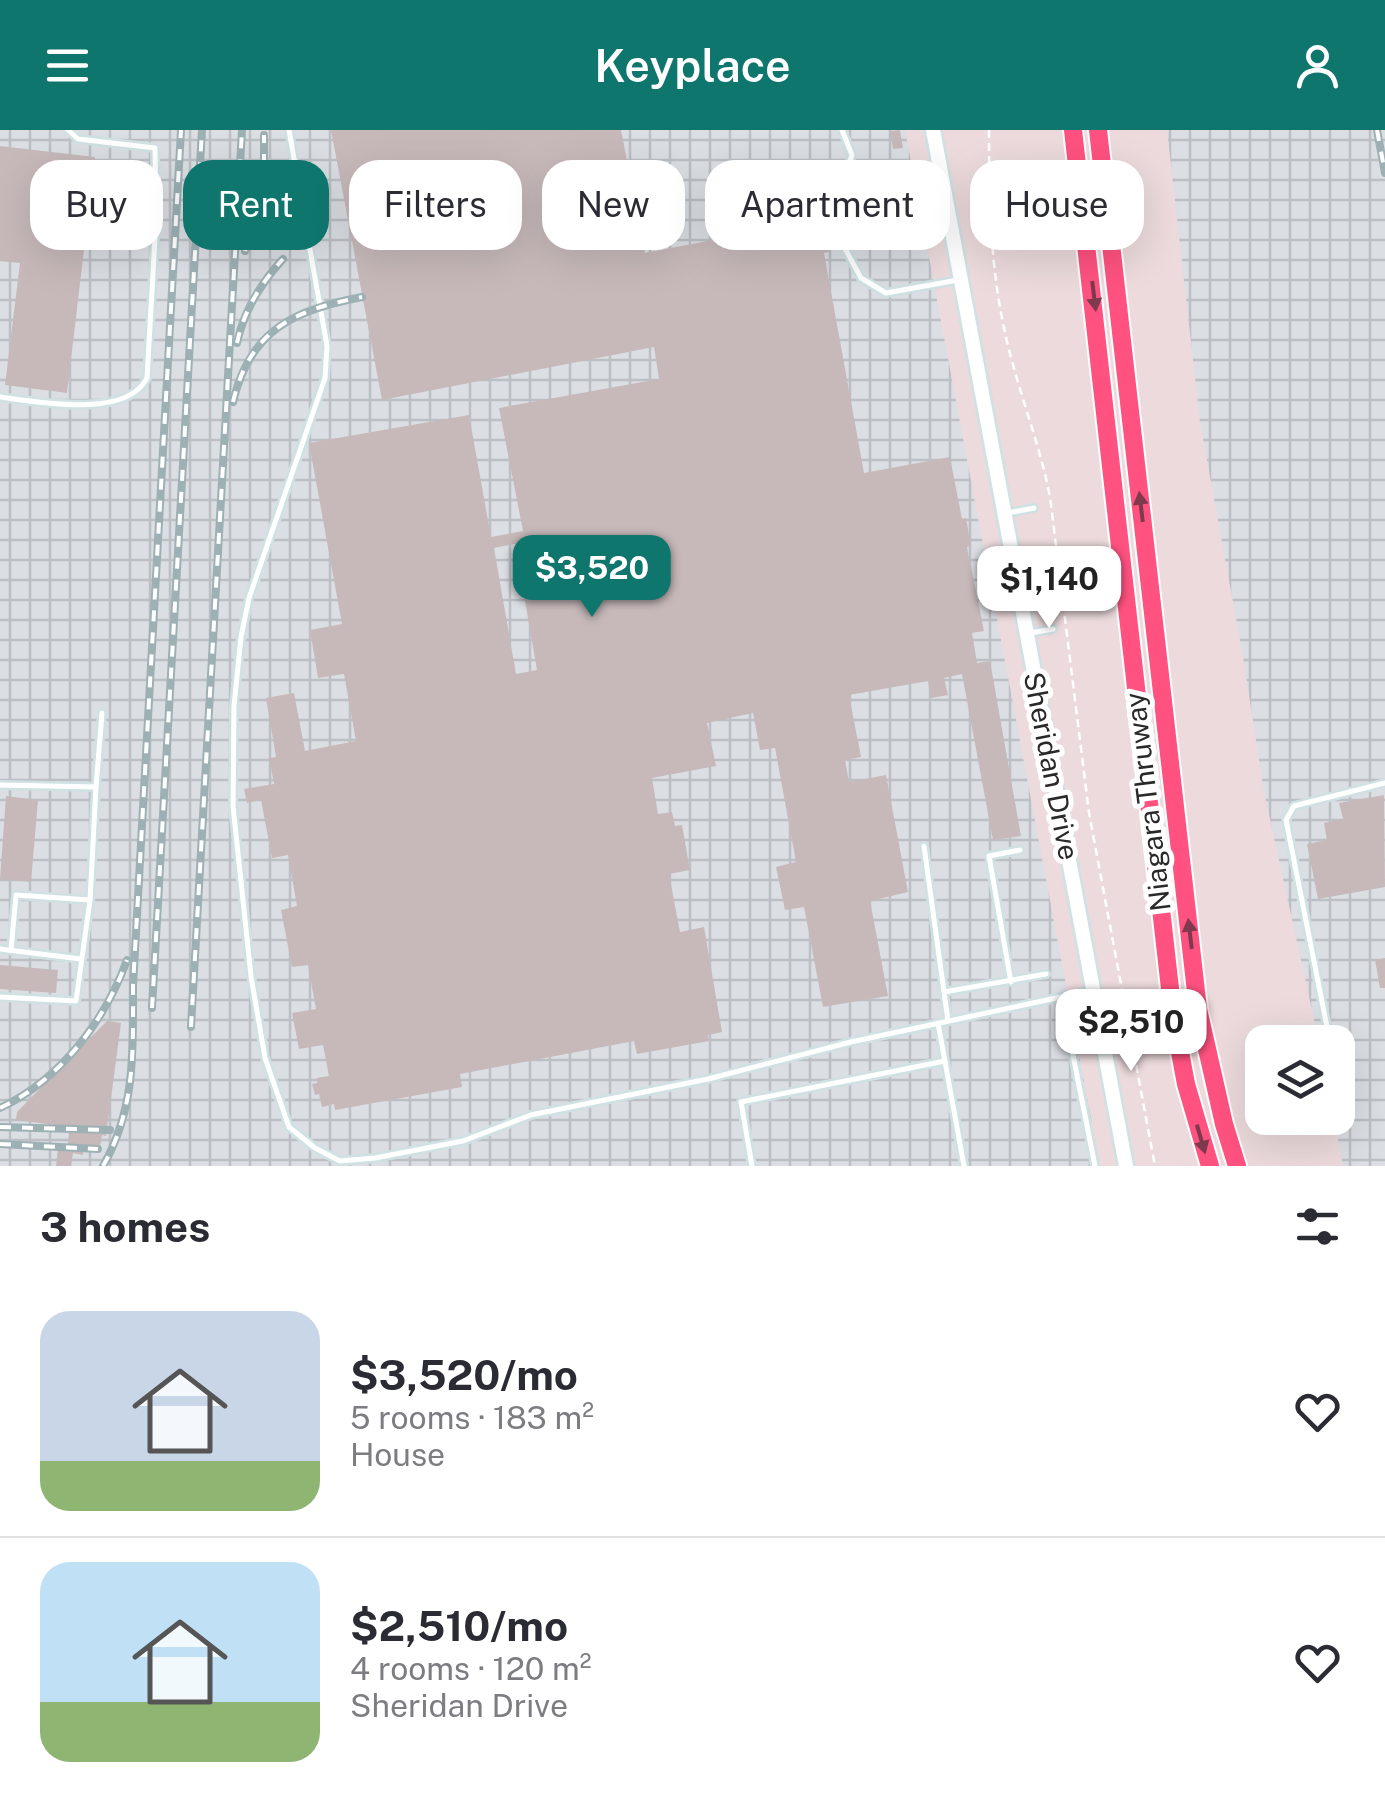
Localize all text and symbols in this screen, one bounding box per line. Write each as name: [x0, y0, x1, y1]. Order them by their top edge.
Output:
icon: menu: [40, 38, 95, 93]
icon: person: [1290, 38, 1345, 93]
text: Keyplace: [594, 39, 791, 92]
chip: Buy: [30, 160, 163, 250]
chip: Rent: [183, 160, 329, 250]
chip: Filters: [349, 160, 522, 250]
chip: New: [542, 160, 685, 250]
chip: Apartment: [705, 160, 950, 250]
chip: House: [970, 160, 1144, 250]
one-way arrow: [1086, 281, 1102, 313]
one-way arrow: [1133, 490, 1149, 522]
pin: $3,520: [511, 535, 673, 620]
pin: $1,140: [968, 546, 1130, 631]
text: $3,520: [535, 549, 649, 586]
text: $1,140: [999, 560, 1099, 597]
street label: Sheridan Drive: [1018, 669, 1086, 863]
street label: Niagara Thruway: [1117, 691, 1177, 913]
one-way arrow: [1182, 918, 1198, 949]
pin: $2,510: [1050, 989, 1212, 1074]
text: $2,510: [1078, 1003, 1184, 1040]
map controls: [1245, 1025, 1355, 1135]
button: layers: [1245, 1025, 1355, 1135]
one-way arrow: [1194, 1123, 1210, 1154]
icon: filters: [1290, 1199, 1345, 1254]
text: 3 homes: [40, 1202, 210, 1251]
text: $3,520/mo: [350, 1350, 578, 1399]
icon: home: [120, 1351, 240, 1471]
icon: heart: [1290, 1384, 1345, 1439]
text: 5 rooms · 183 m²: [350, 1399, 594, 1436]
text: House: [350, 1436, 445, 1473]
text: $2,510/mo: [350, 1601, 568, 1650]
icon: home: [120, 1602, 240, 1722]
icon: heart: [1290, 1635, 1345, 1690]
text: 4 rooms · 120 m²: [350, 1650, 592, 1687]
text: Sheridan Drive: [350, 1687, 568, 1724]

